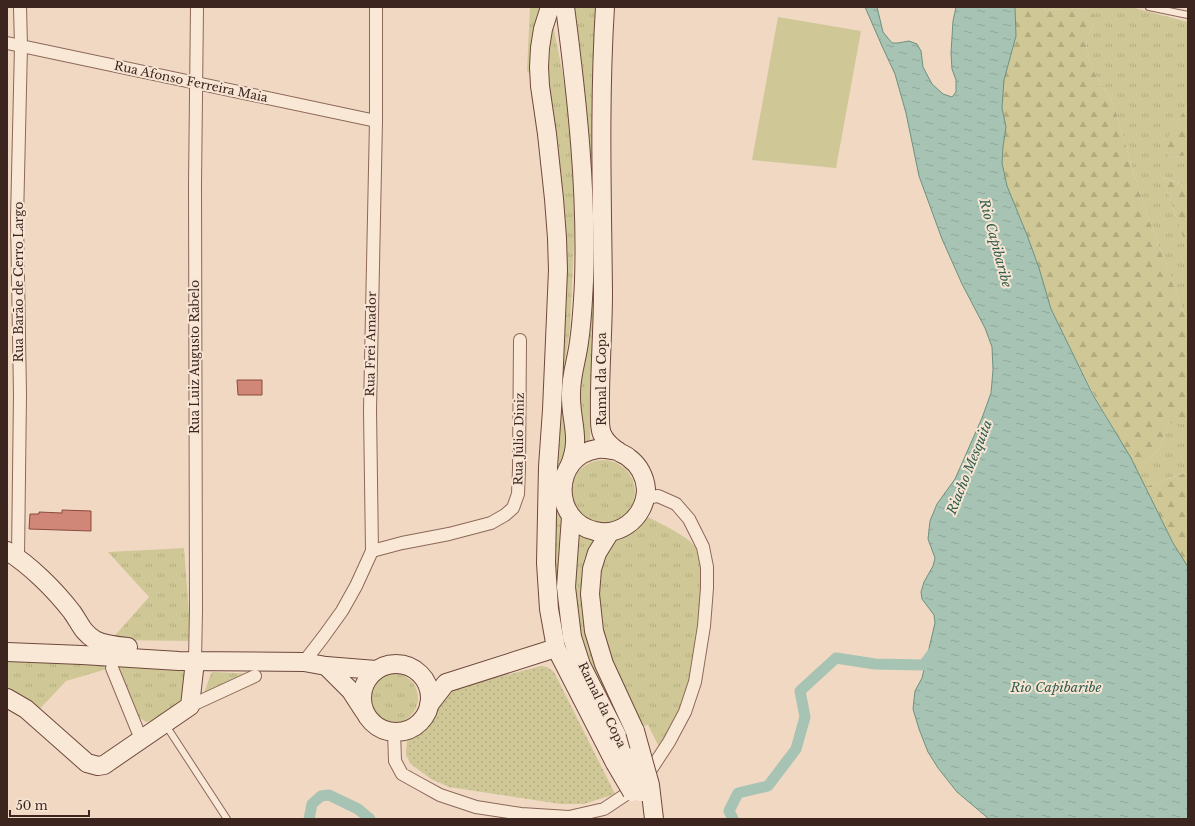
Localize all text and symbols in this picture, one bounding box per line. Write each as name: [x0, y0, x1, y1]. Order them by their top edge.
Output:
street label: Rua Afonso Ferreira Maia: [113, 58, 270, 105]
water label: Rio Capibaribe: [975, 196, 1016, 289]
street label: Rua Barão de Cerro Largo: [11, 202, 26, 362]
street label: Rua Luiz Augusto Rabelo: [187, 280, 202, 434]
street label: Rua Frei Amador: [362, 291, 379, 397]
street label: Ramal da Copa: [594, 332, 609, 426]
street label: Rua Júlio Diniz: [510, 392, 527, 486]
water label: Riacho Mesquita: [942, 418, 996, 518]
street label: Ramal da Copa: [575, 660, 630, 750]
water label: Rio Capibaribe: [1010, 679, 1102, 696]
scale bar: [10, 792, 89, 818]
text: 50 m: [16, 798, 48, 813]

